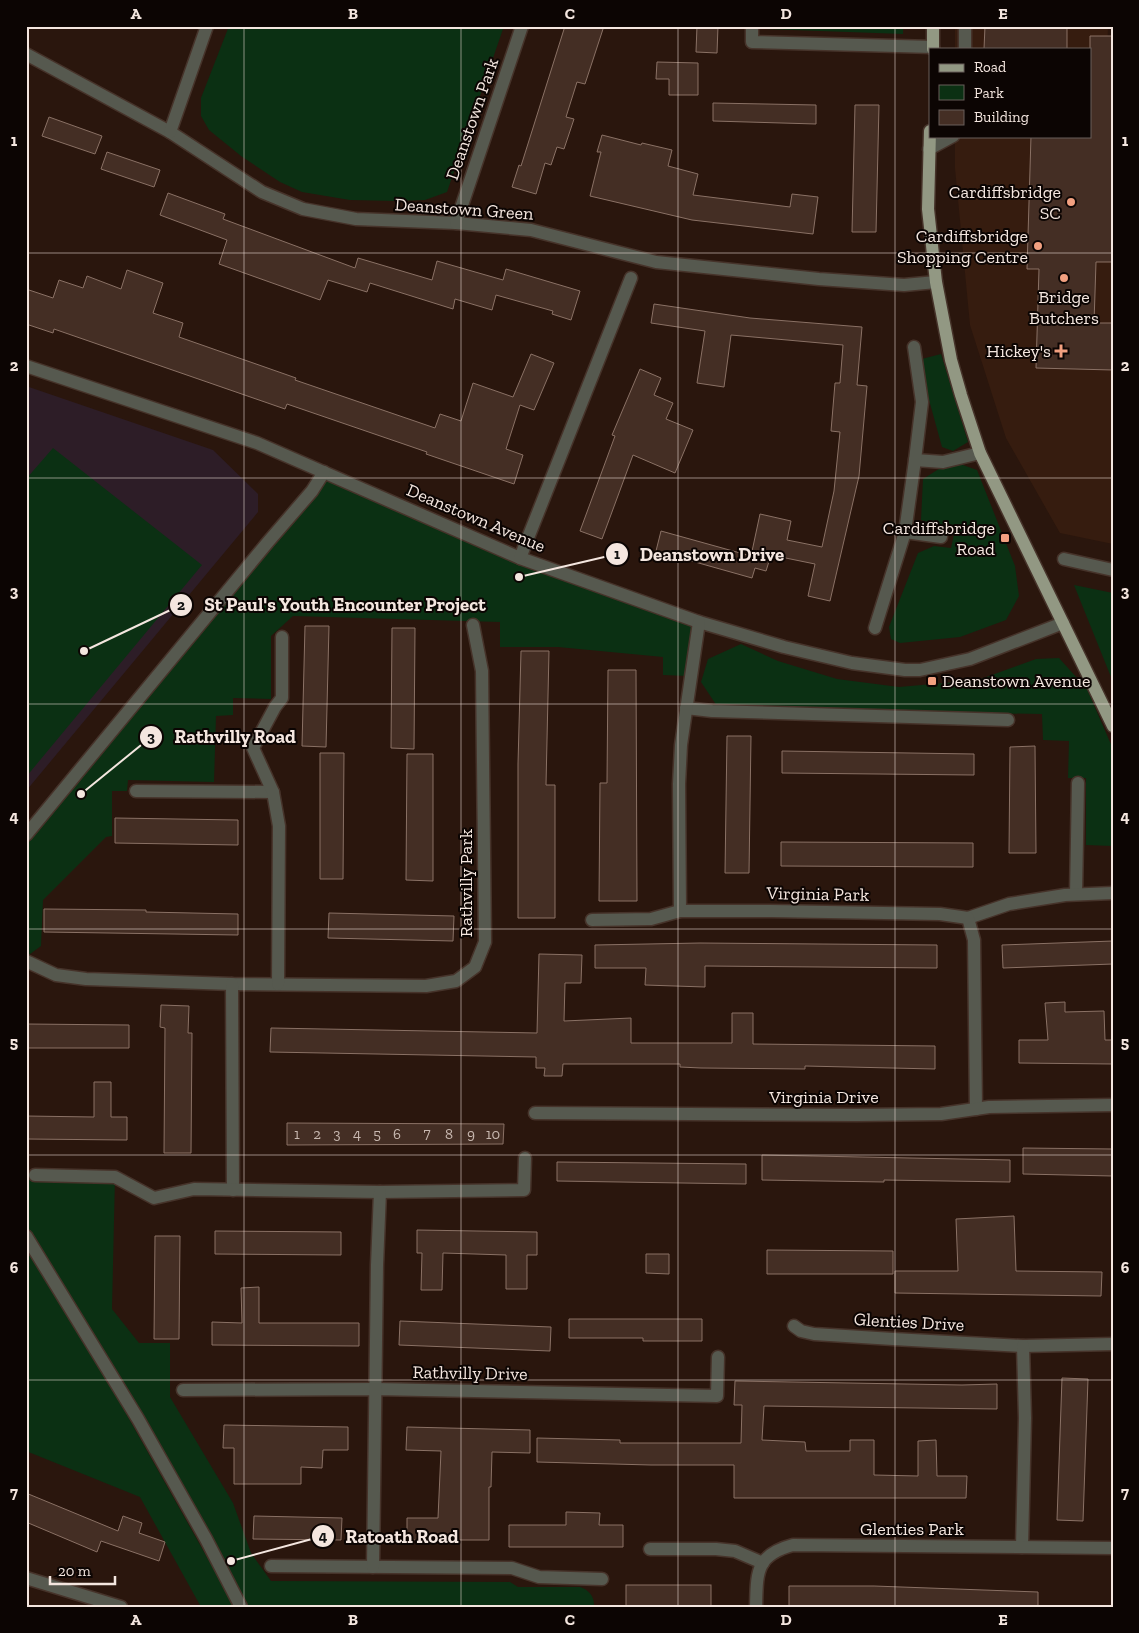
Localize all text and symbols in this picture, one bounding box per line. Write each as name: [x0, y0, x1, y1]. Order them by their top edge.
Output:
text: A: [131, 4, 142, 23]
text: B: [348, 4, 358, 23]
text: C: [565, 4, 575, 23]
text: D: [780, 4, 792, 23]
text: E: [998, 4, 1008, 23]
legend: [929, 48, 1092, 138]
street label: Deanstown Park: [441, 54, 503, 183]
text: Road: [974, 58, 1007, 76]
text: Park: [974, 84, 1004, 102]
text: Building: [974, 108, 1029, 126]
text: 1: [11, 131, 18, 150]
text: 1: [1122, 131, 1129, 150]
place label: Cardiffsbridge SC: [949, 181, 1061, 224]
street label: Deanstown Green: [394, 193, 535, 225]
marker: Cardiffsbridge SC: [1065, 196, 1077, 208]
place label: Cardiffsbridge Shopping Centre: [897, 225, 1028, 268]
marker: Cardiffsbridge Shopping Centre: [1032, 240, 1044, 252]
marker: Bridge Butchers: [1058, 272, 1070, 284]
place label: Bridge Butchers: [1029, 286, 1099, 329]
place label: Hickey's: [986, 340, 1051, 362]
marker: Hickey's: [1055, 345, 1067, 357]
text: 2: [10, 356, 19, 375]
text: 2: [1121, 356, 1130, 375]
street label: Deanstown Avenue: [403, 479, 549, 557]
place label: Cardiffsbridge Road: [883, 517, 995, 560]
marker: Cardiffsbridge Road: [999, 532, 1011, 544]
callout: Deanstown Drive: [605, 537, 794, 571]
text: Deanstown Drive: [640, 543, 784, 566]
text: 1: [614, 545, 620, 563]
text: 3: [10, 582, 19, 601]
text: 3: [1121, 582, 1130, 601]
callout: St Paul's Youth Encounter Project: [169, 588, 496, 622]
text: St Paul's Youth Encounter Project: [204, 593, 486, 616]
text: 2: [177, 596, 185, 614]
place label: Deanstown Avenue: [942, 670, 1090, 692]
marker: Deanstown Avenue: [926, 675, 938, 687]
callout: Rathvilly Road: [139, 720, 306, 754]
text: Rathvilly Road: [174, 725, 296, 748]
text: 3: [147, 728, 155, 746]
text: 4: [9, 807, 19, 826]
text: 4: [1120, 807, 1130, 826]
street label: Rathvilly Park: [455, 828, 477, 937]
street label: Virginia Park: [765, 882, 870, 906]
text: 5: [10, 1033, 18, 1052]
text: 5: [1121, 1033, 1129, 1052]
street label: Virginia Drive: [768, 1086, 879, 1108]
house number: 7: [423, 1124, 431, 1142]
house number: 1: [294, 1125, 300, 1143]
house number: 2: [313, 1125, 321, 1143]
house number: 3: [333, 1125, 341, 1143]
house number: 4: [353, 1125, 361, 1143]
house number: 5: [373, 1125, 381, 1143]
house number: 6: [393, 1125, 401, 1143]
house number: 8: [445, 1125, 453, 1143]
house number: 9: [467, 1125, 475, 1143]
house number: 10: [486, 1125, 500, 1143]
text: 6: [10, 1258, 19, 1277]
text: 6: [1121, 1258, 1130, 1277]
street label: Glenties Drive: [853, 1308, 965, 1336]
street label: Rathvilly Drive: [412, 1361, 528, 1385]
text: 7: [10, 1483, 18, 1502]
text: 7: [1121, 1483, 1129, 1502]
street label: Glenties Park: [860, 1518, 965, 1540]
callout: Ratoath Road: [310, 1519, 469, 1553]
text: Ratoath Road: [345, 1525, 459, 1548]
text: 4: [319, 1527, 328, 1545]
scale bar: [50, 1553, 115, 1585]
text: 20 m: [58, 1562, 91, 1580]
text: A: [131, 1610, 142, 1629]
text: B: [348, 1610, 358, 1629]
text: C: [565, 1610, 575, 1629]
text: D: [780, 1610, 792, 1629]
text: E: [998, 1610, 1008, 1629]

